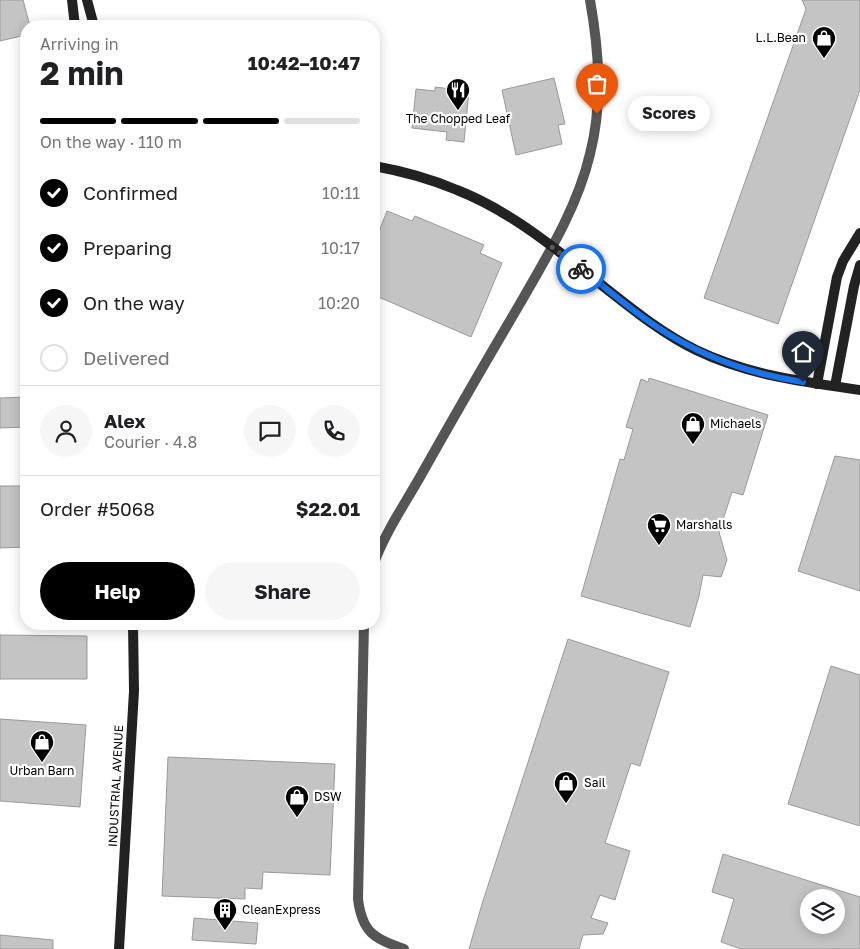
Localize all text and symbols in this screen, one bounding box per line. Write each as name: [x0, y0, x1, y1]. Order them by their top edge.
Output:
shop icon: L.L.Bean: [811, 25, 837, 59]
place label: L.L.Bean: [755, 30, 806, 45]
text: Arriving in: [40, 34, 119, 54]
text: 10:42–10:47: [248, 51, 360, 74]
text: 2 min: [40, 54, 124, 92]
pin: [576, 63, 618, 114]
icon: bag: [583, 70, 611, 98]
restaurant icon: The Chopped Leaf: [445, 77, 471, 111]
callout: Scores: [627, 96, 710, 132]
text: Scores: [642, 103, 696, 123]
place label: The Chopped Leaf: [406, 111, 511, 126]
text: On the way · 110 m: [40, 132, 182, 152]
icon: check: [40, 179, 68, 207]
text: Confirmed: [83, 181, 178, 204]
text: 10:11: [322, 183, 360, 203]
icon: check: [40, 234, 68, 262]
text: Preparing: [83, 236, 172, 259]
text: 10:17: [321, 238, 360, 258]
courier: [556, 244, 606, 294]
icon: bike: [567, 255, 595, 283]
icon: check: [40, 289, 68, 317]
text: On the way: [83, 291, 185, 314]
text: 10:20: [318, 293, 360, 313]
pin: [782, 331, 824, 382]
icon: home: [789, 338, 817, 366]
text: Delivered: [83, 346, 170, 369]
button: person: [40, 405, 92, 457]
button: chat: [244, 405, 296, 457]
button: phone: [308, 405, 360, 457]
text: Alex: [104, 409, 145, 432]
shop icon: Michaels: [680, 411, 706, 445]
place label: Michaels: [710, 416, 761, 431]
text: Courier · 4.8: [104, 432, 197, 452]
text: Order #5068: [40, 497, 155, 520]
text: $22.01: [296, 497, 360, 520]
supermarket icon: Marshalls: [646, 512, 672, 546]
place label: Marshalls: [676, 517, 732, 532]
button: Help: [40, 562, 195, 620]
button: Share: [205, 562, 360, 620]
street label: INDUSTRIAL AVENUE: [105, 724, 126, 847]
shop icon: Urban Barn: [29, 729, 55, 763]
place label: Urban Barn: [10, 763, 74, 778]
shop icon: Sail: [553, 770, 579, 804]
place label: Sail: [584, 775, 606, 790]
shop icon: DSW: [284, 784, 310, 818]
place label: DSW: [314, 789, 342, 804]
map controls: [800, 889, 845, 934]
button: layers: [800, 889, 845, 934]
building icon: CleanExpress: [212, 897, 238, 931]
place label: CleanExpress: [242, 902, 321, 917]

